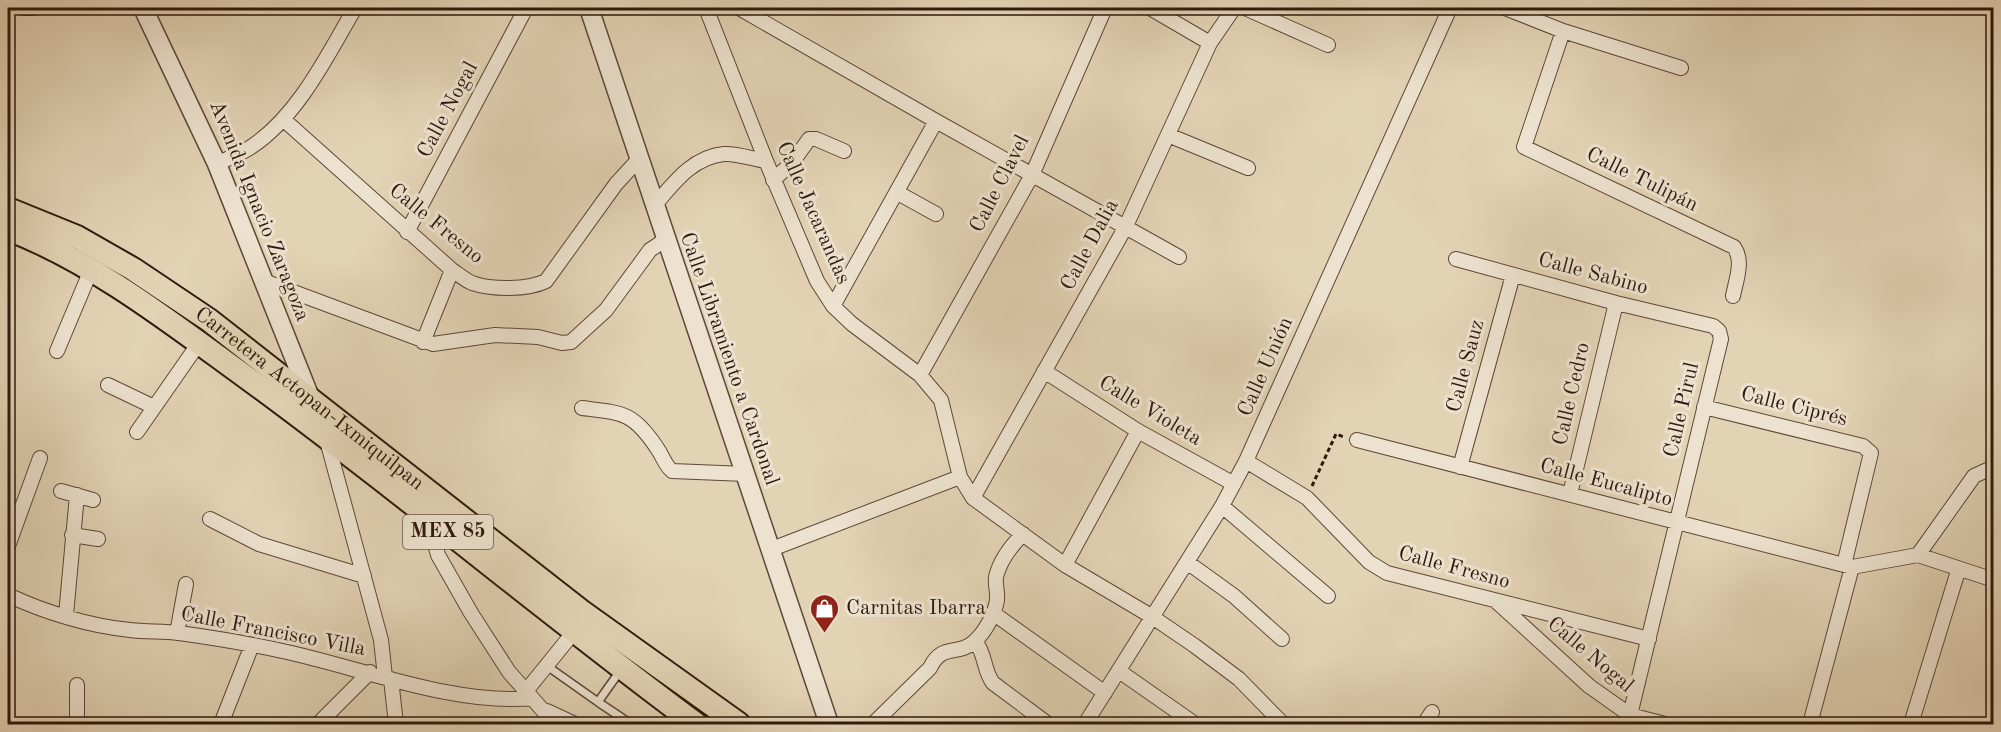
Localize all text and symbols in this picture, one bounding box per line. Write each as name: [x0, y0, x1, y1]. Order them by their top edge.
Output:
street label: Calle Nogal: [414, 58, 482, 161]
street label: Avenida Ignacio Zaragoza: [205, 98, 313, 324]
street label: Calle Clavel: [967, 132, 1034, 236]
street label: Calle Jacarandas: [772, 139, 854, 287]
street label: Calle Tulipán: [1583, 144, 1701, 216]
street label: Calle Fresno: [385, 180, 487, 268]
street label: Calle Dalia: [1057, 196, 1123, 294]
street label: Calle Libramiento a Cardonal: [676, 230, 782, 488]
street label: Calle Sabino: [1536, 249, 1650, 299]
street label: Carretera Actopan-Ixmiquilpan: [191, 303, 428, 494]
street label: Calle Unión: [1235, 314, 1297, 420]
street label: Calle Sauz: [1444, 317, 1488, 415]
street label: Calle Cedro: [1550, 340, 1594, 448]
street label: Calle Pirul: [1661, 360, 1703, 460]
street label: Calle Violeta: [1095, 372, 1205, 450]
street label: Calle Ciprés: [1738, 384, 1850, 430]
street label: Calle Eucalipto: [1537, 455, 1675, 511]
road number: MEX 85: [403, 515, 493, 549]
street label: Calle Fresno: [1396, 543, 1512, 593]
shop icon: Carnitas Ibarra: [809, 592, 841, 634]
place label: Carnitas Ibarra: [846, 598, 986, 619]
street label: Calle Francisco Villa: [179, 604, 367, 660]
street label: Calle Nogal: [1543, 613, 1637, 697]

